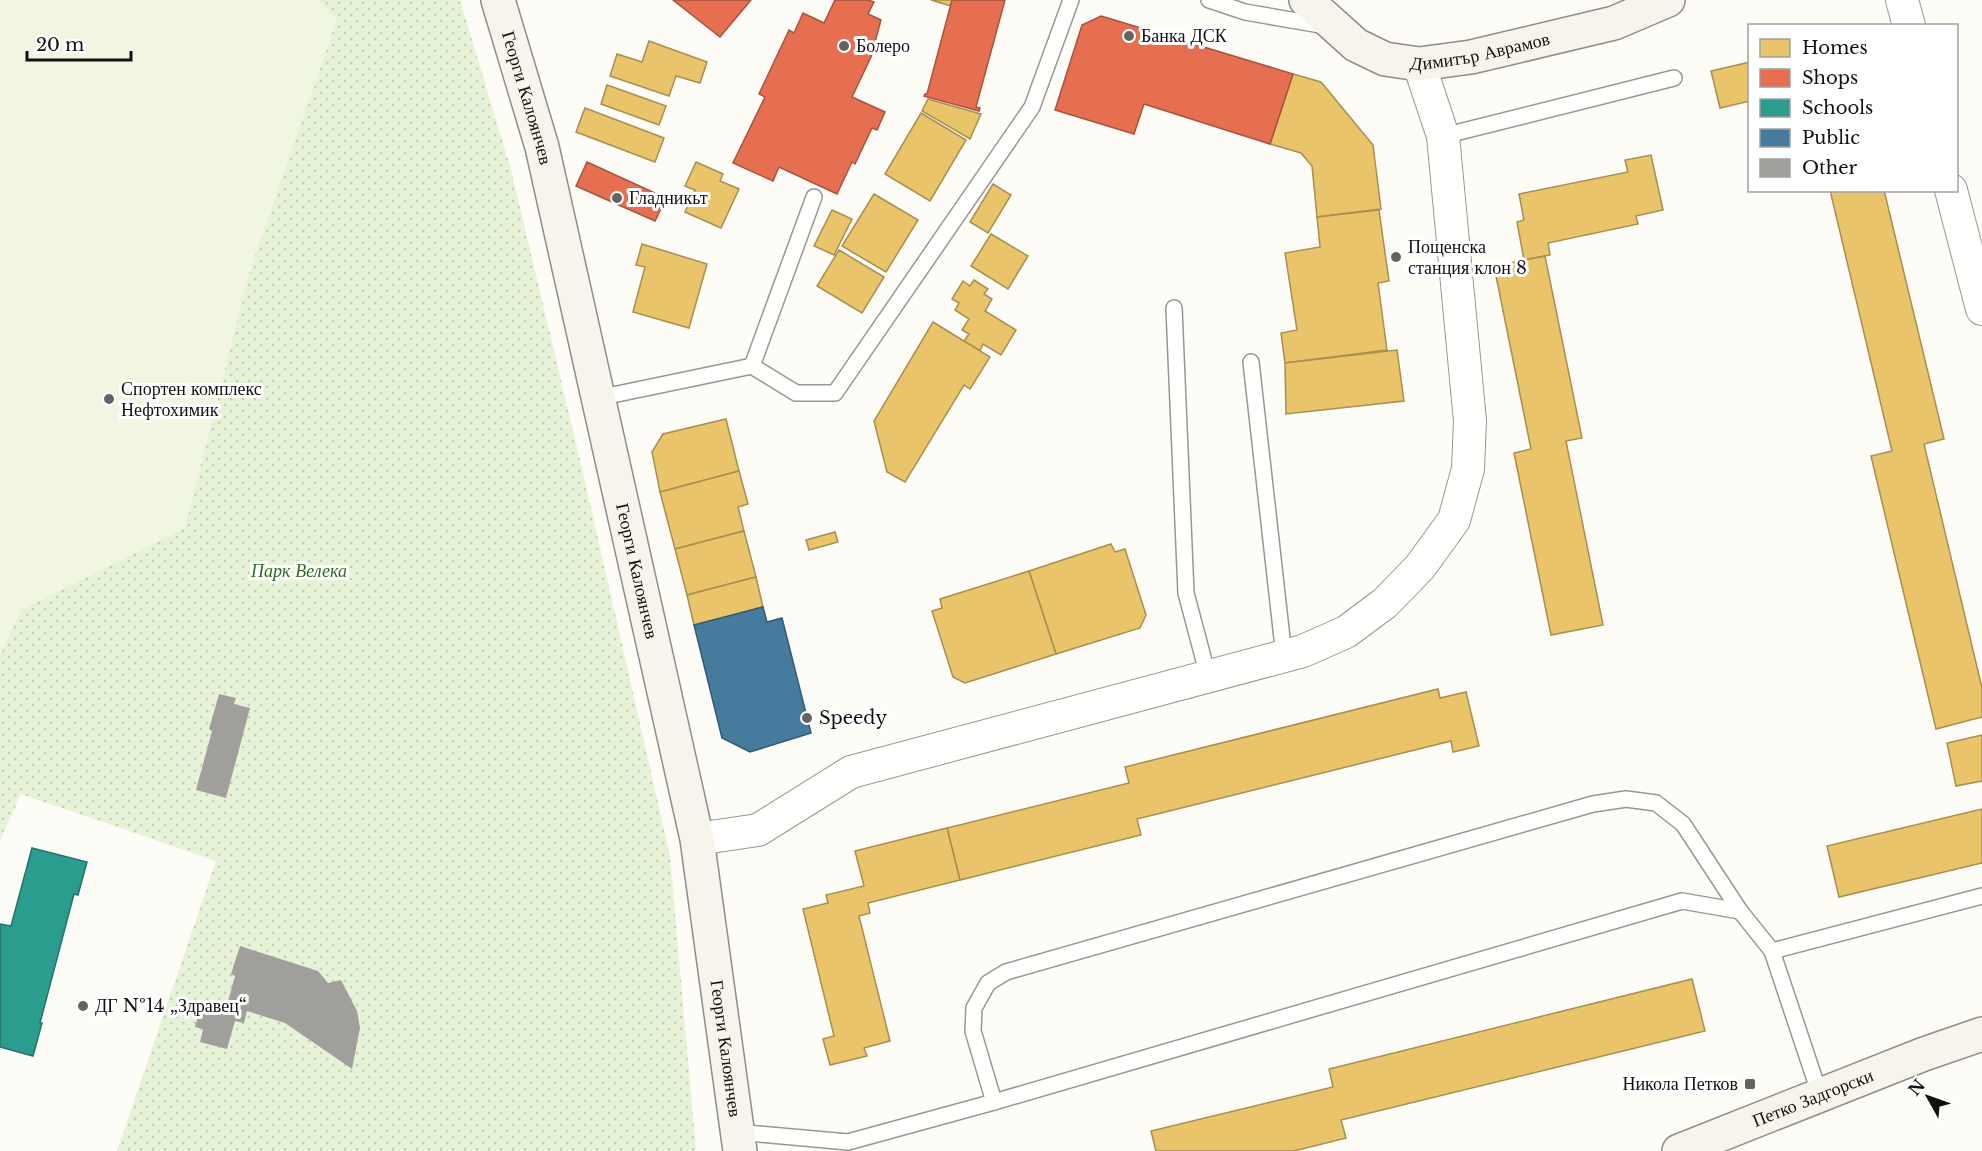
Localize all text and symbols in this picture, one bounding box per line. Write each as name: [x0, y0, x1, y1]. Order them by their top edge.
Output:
scale bar: [27, 24, 130, 62]
legend: [1748, 24, 1958, 192]
place label: Банка ДСК: [1141, 25, 1228, 47]
street label: Георги Калоянчев: [497, 28, 557, 167]
street label: Димитър Аврамов: [1409, 28, 1552, 75]
marker: Банка ДСК: [1122, 29, 1136, 43]
text: 20 m: [36, 34, 84, 56]
place label: Болеро: [856, 35, 910, 57]
text: Homes: [1802, 37, 1868, 59]
marker: Болеро: [837, 39, 851, 53]
text: Shops: [1802, 67, 1858, 89]
text: Schools: [1802, 97, 1873, 119]
text: Public: [1802, 127, 1860, 149]
text: Other: [1802, 157, 1858, 179]
place label: Гладникьт: [629, 187, 708, 209]
marker: Гладникьт: [610, 191, 624, 205]
place label: Пощенска станция клон 8: [1408, 236, 1527, 279]
marker: Пощенска станция клон 8: [1389, 250, 1403, 264]
place label: Спортен комплекс Нефтохимик: [121, 378, 262, 421]
marker: Спортен комплекс Нефтохимик: [102, 392, 116, 406]
street label: Георги Калоянчев: [611, 501, 663, 641]
park label: Парк Велека: [250, 560, 347, 582]
place label: Speedy: [819, 707, 887, 729]
marker: Speedy: [800, 711, 814, 725]
street label: Георги Калоянчев: [706, 978, 746, 1118]
place label: ДГ №14 „Здравец“: [95, 995, 247, 1017]
marker: ДГ №14 „Здравец“: [76, 999, 90, 1013]
street label: Петко Задгорски: [1749, 1064, 1877, 1132]
north arrow: [1898, 1067, 1958, 1127]
place label: Никола Петков: [1622, 1073, 1738, 1095]
text: N: [1904, 1075, 1929, 1100]
marker: Никола Петков: [1743, 1077, 1757, 1091]

